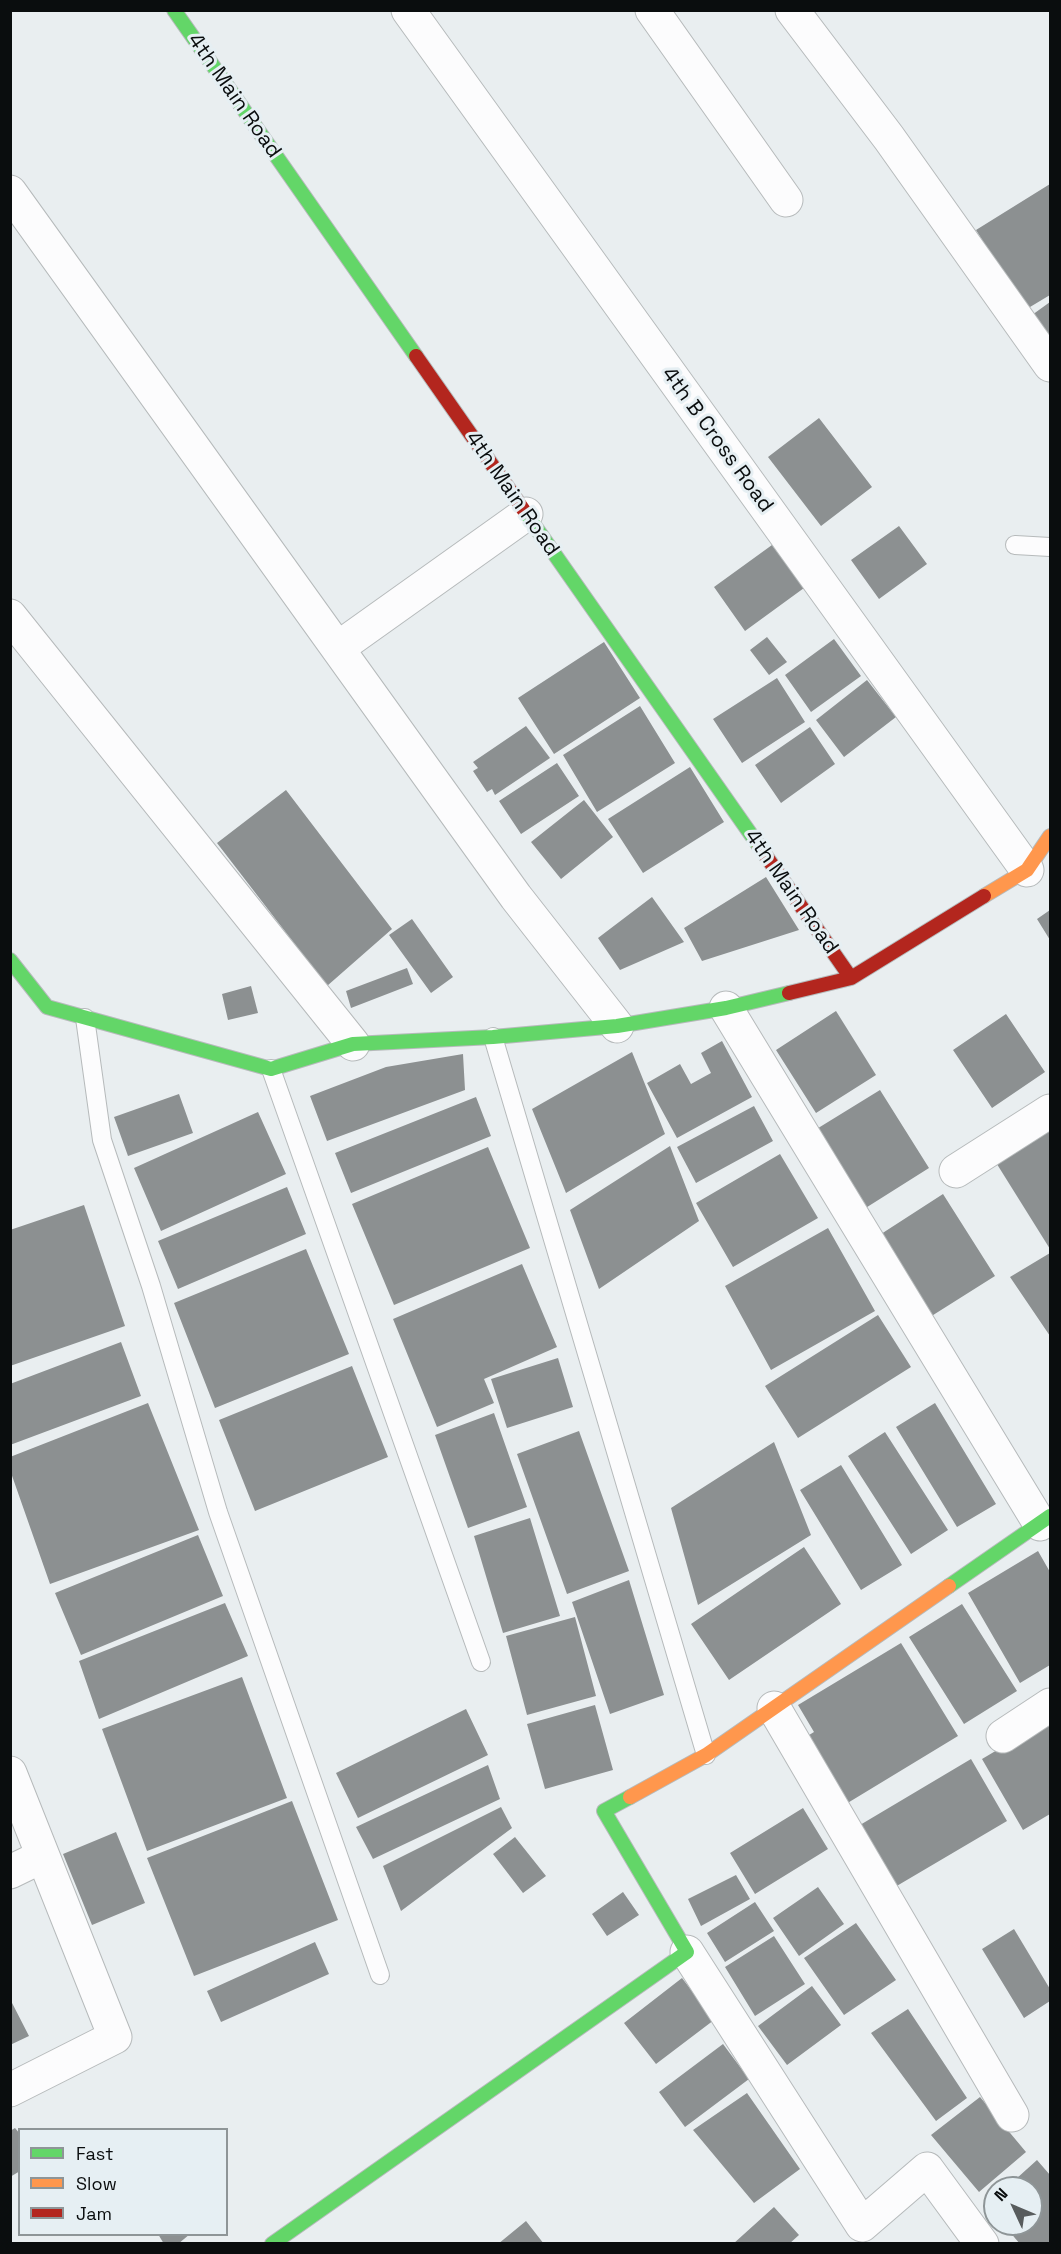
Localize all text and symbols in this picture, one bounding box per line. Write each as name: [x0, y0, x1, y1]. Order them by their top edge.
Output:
street label: 4th Main Road: [182, 29, 286, 163]
street label: 4th B Cross Road: [656, 362, 778, 518]
street label: 4th Main Road: [460, 427, 564, 561]
street label: 4th Main Road: [739, 825, 843, 959]
legend: [18, 2128, 228, 2236]
text: Fast: [76, 2142, 113, 2165]
text: Slow: [76, 2172, 117, 2195]
north arrow: [983, 2176, 1043, 2236]
text: N: [990, 2183, 1012, 2206]
text: Jam: [76, 2202, 112, 2225]

